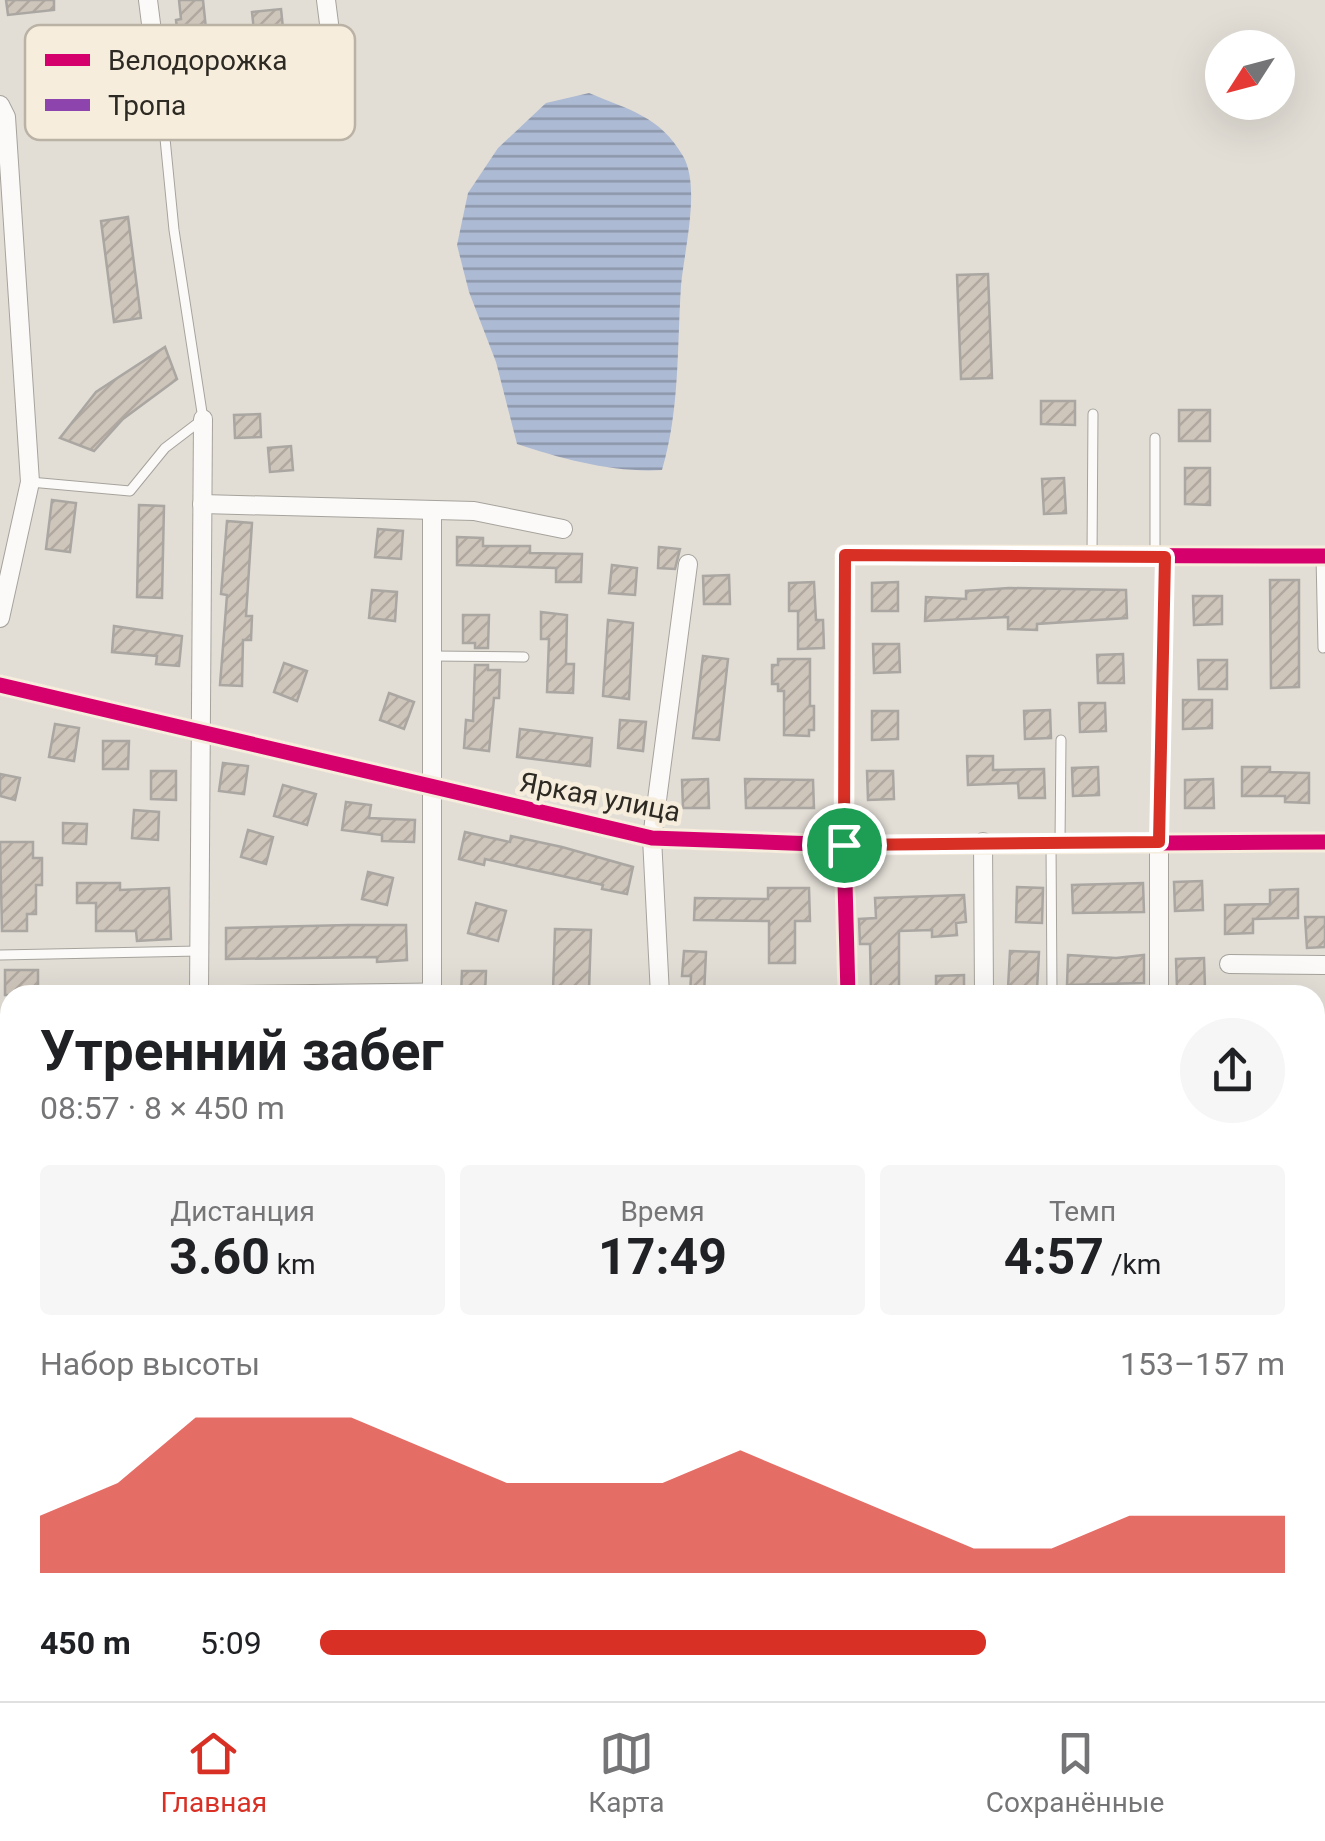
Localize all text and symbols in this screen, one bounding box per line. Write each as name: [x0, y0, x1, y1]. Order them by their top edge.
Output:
legend: [25, 25, 355, 140]
north arrow: [1205, 30, 1295, 120]
map controls: [1205, 30, 1295, 120]
text: Велодорожка: [108, 44, 288, 77]
text: Тропа: [108, 89, 186, 122]
street label: Яркая улица: [517, 765, 683, 829]
pin: [802, 803, 887, 888]
icon: arrive: [817, 818, 872, 873]
button: share: [1180, 1018, 1285, 1123]
text: Утренний забег: [40, 1019, 444, 1083]
text: 08:57 · 8 × 450 m: [40, 1089, 285, 1127]
text: Дистанция: [170, 1195, 315, 1228]
text: Время: [620, 1195, 705, 1228]
text: Темп: [1049, 1195, 1116, 1228]
text: 3.60: [169, 1228, 270, 1286]
text: 17:49: [598, 1228, 727, 1286]
text: 4:57: [1004, 1228, 1104, 1286]
text: km: [270, 1248, 316, 1281]
text: /km: [1104, 1248, 1161, 1281]
text: Набор высоты: [40, 1345, 260, 1383]
text: 153–157 m: [1120, 1345, 1285, 1383]
text: 450 m: [40, 1624, 131, 1662]
text: 5:09: [200, 1624, 262, 1662]
tab: Главная: [161, 1726, 267, 1819]
tab: Карта: [588, 1726, 665, 1819]
tab: Сохранённые: [986, 1726, 1164, 1819]

